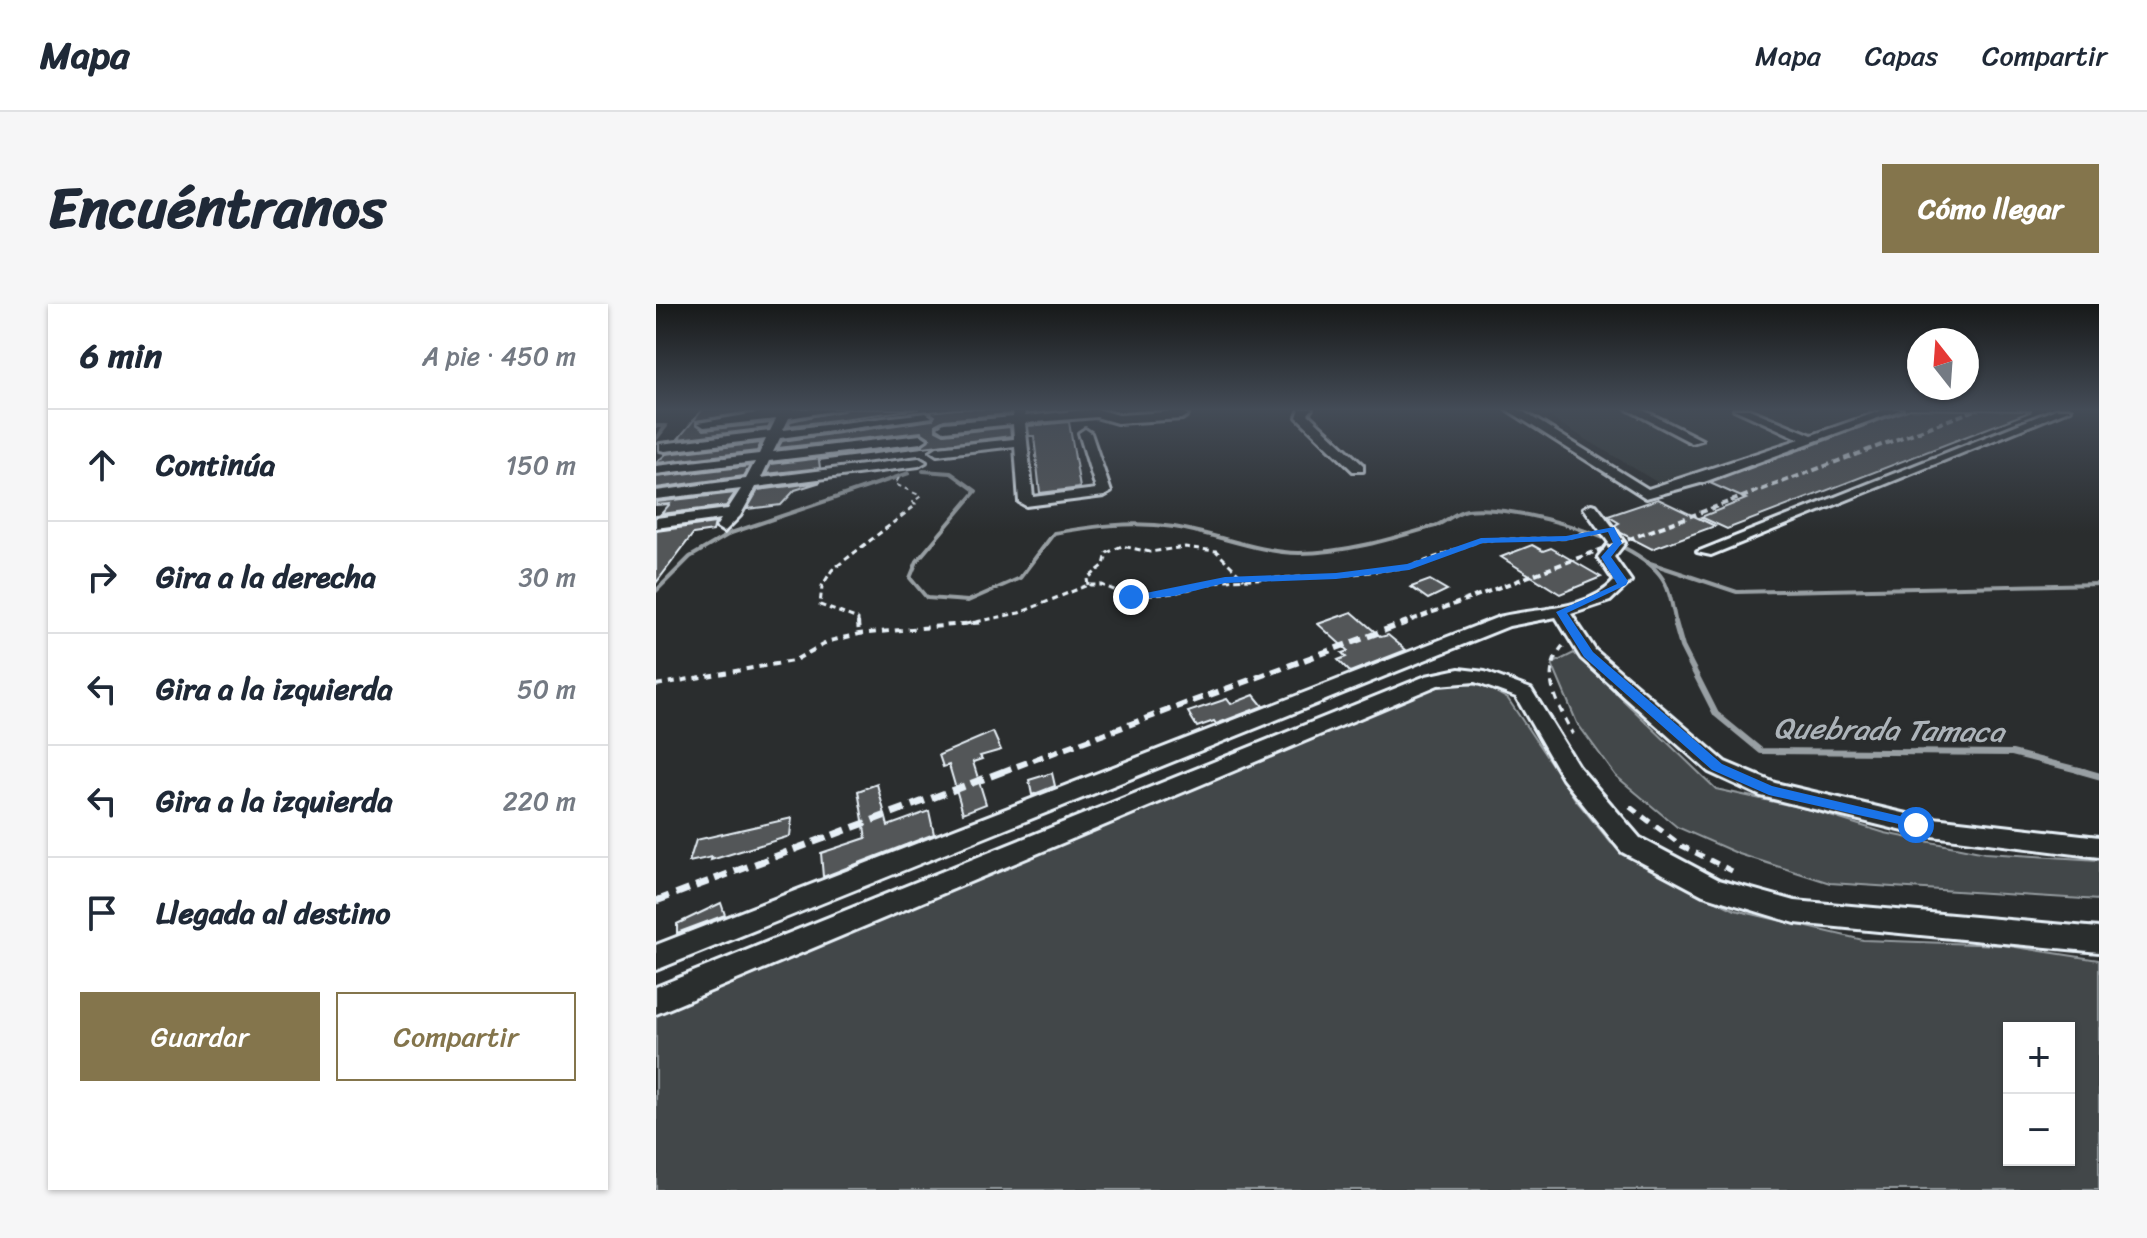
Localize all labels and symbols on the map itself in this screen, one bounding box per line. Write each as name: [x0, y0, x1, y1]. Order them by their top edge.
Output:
north arrow: [1907, 328, 1979, 400]
route end: [1113, 579, 1149, 615]
water label: Quebrada Tamaca: [1773, 701, 2008, 759]
route start: [1898, 807, 1934, 843]

